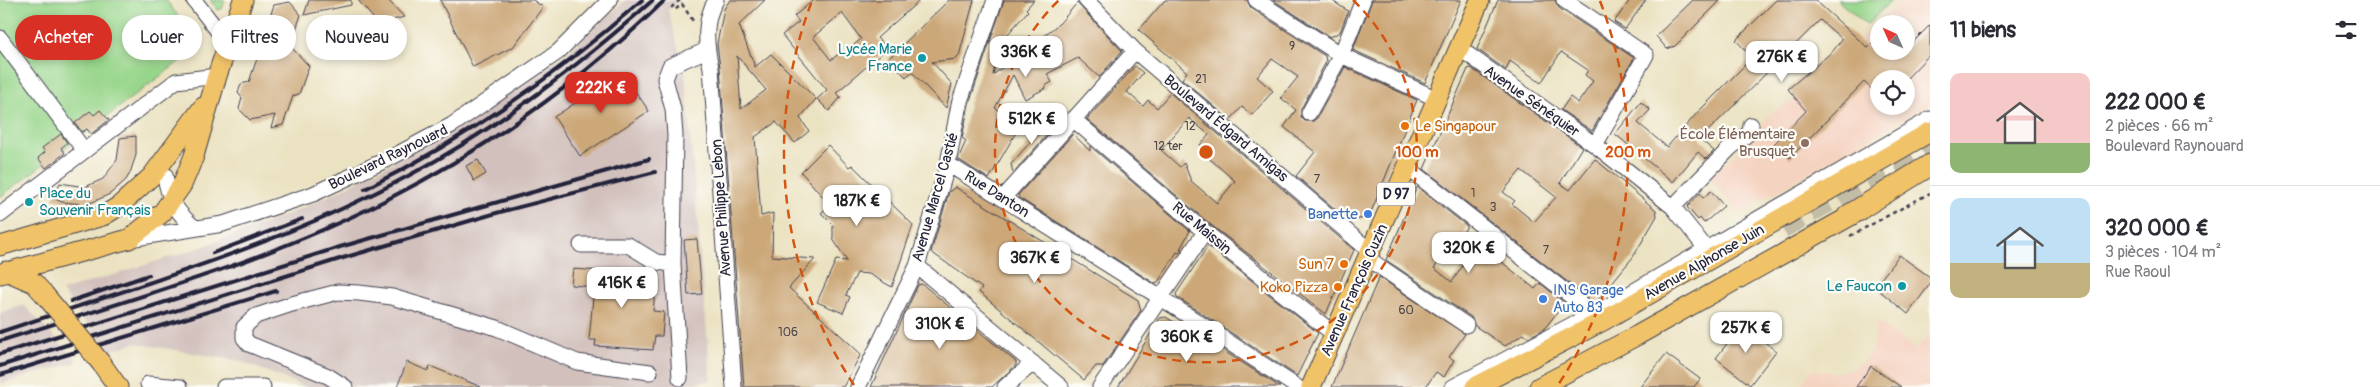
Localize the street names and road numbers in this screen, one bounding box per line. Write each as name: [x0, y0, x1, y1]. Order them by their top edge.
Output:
street label: Avenue Sénéquier: [1480, 61, 1584, 142]
street label: Boulevard Édgard Amigas: [1159, 71, 1292, 186]
street label: Boulevard Raynouard: [326, 120, 451, 195]
street label: Avenue Marcel Castié: [908, 130, 963, 264]
street label: Avenue Philippe Lebon: [707, 138, 736, 278]
street label: Rue Danton: [960, 167, 1033, 222]
road number: D 97: [1377, 182, 1415, 205]
street label: Rue Maissin: [1168, 198, 1235, 259]
street label: Avenue Alphonse Juin: [1641, 220, 1768, 305]
street label: Avenue François Cuzin: [1317, 221, 1392, 359]

